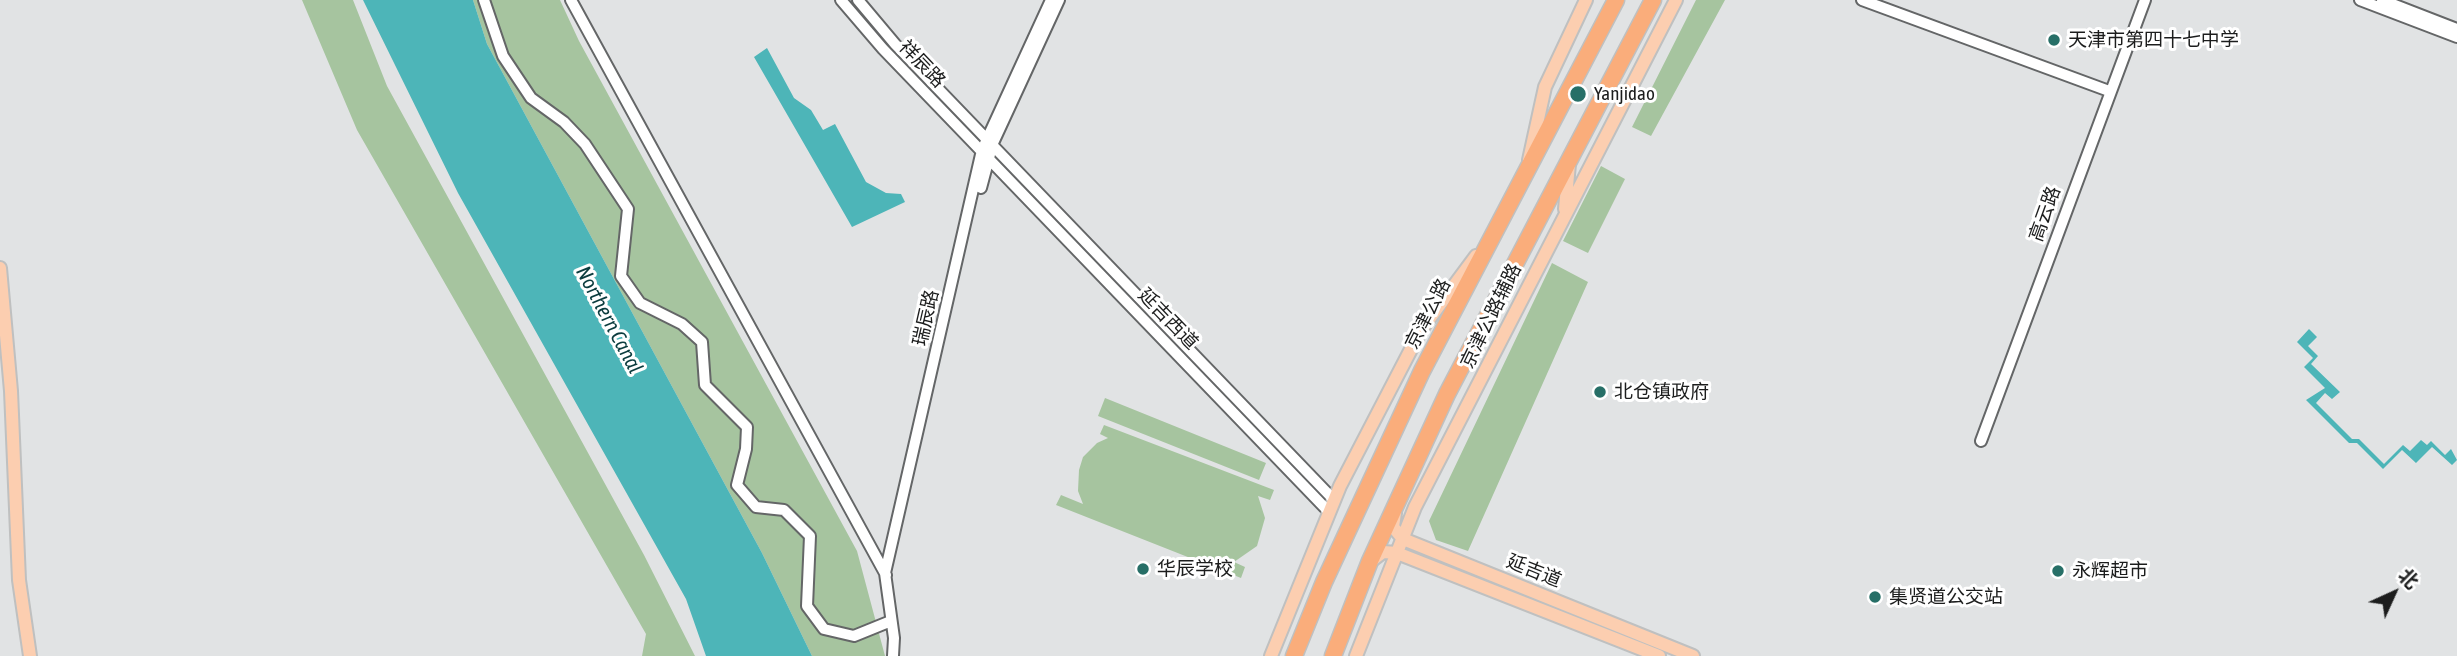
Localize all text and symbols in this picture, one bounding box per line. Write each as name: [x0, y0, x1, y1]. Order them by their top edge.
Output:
place label: 天津市第四十七中学: [2068, 29, 2239, 51]
marker: 天津市第四十七中学: [2046, 32, 2062, 48]
street label: 祥辰路: [894, 36, 950, 92]
place label: Yanjidao: [1594, 83, 1655, 105]
marker: Yanjidao: [1568, 84, 1588, 104]
street label: 高云路: [2025, 183, 2065, 245]
street label: 京津公路辅路: [1456, 260, 1526, 372]
water label: Northern Canal: [570, 262, 648, 378]
street label: 京津公路: [1401, 275, 1455, 353]
street label: 延吉西道: [1133, 284, 1203, 354]
street label: 瑞辰路: [908, 288, 944, 348]
place label: 北仓镇政府: [1614, 381, 1709, 403]
marker: 北仓镇政府: [1592, 384, 1608, 400]
street label: 延吉道: [1503, 550, 1565, 592]
place label: 华辰学校: [1157, 558, 1233, 580]
north arrow: [2359, 558, 2429, 628]
place label: 永辉超市: [2072, 560, 2148, 582]
marker: 华辰学校: [1135, 561, 1151, 577]
marker: 永辉超市: [2050, 563, 2066, 579]
text: 北: [2394, 564, 2423, 593]
place label: 集贤道公交站: [1889, 586, 2003, 608]
marker: 集贤道公交站: [1867, 589, 1883, 605]

